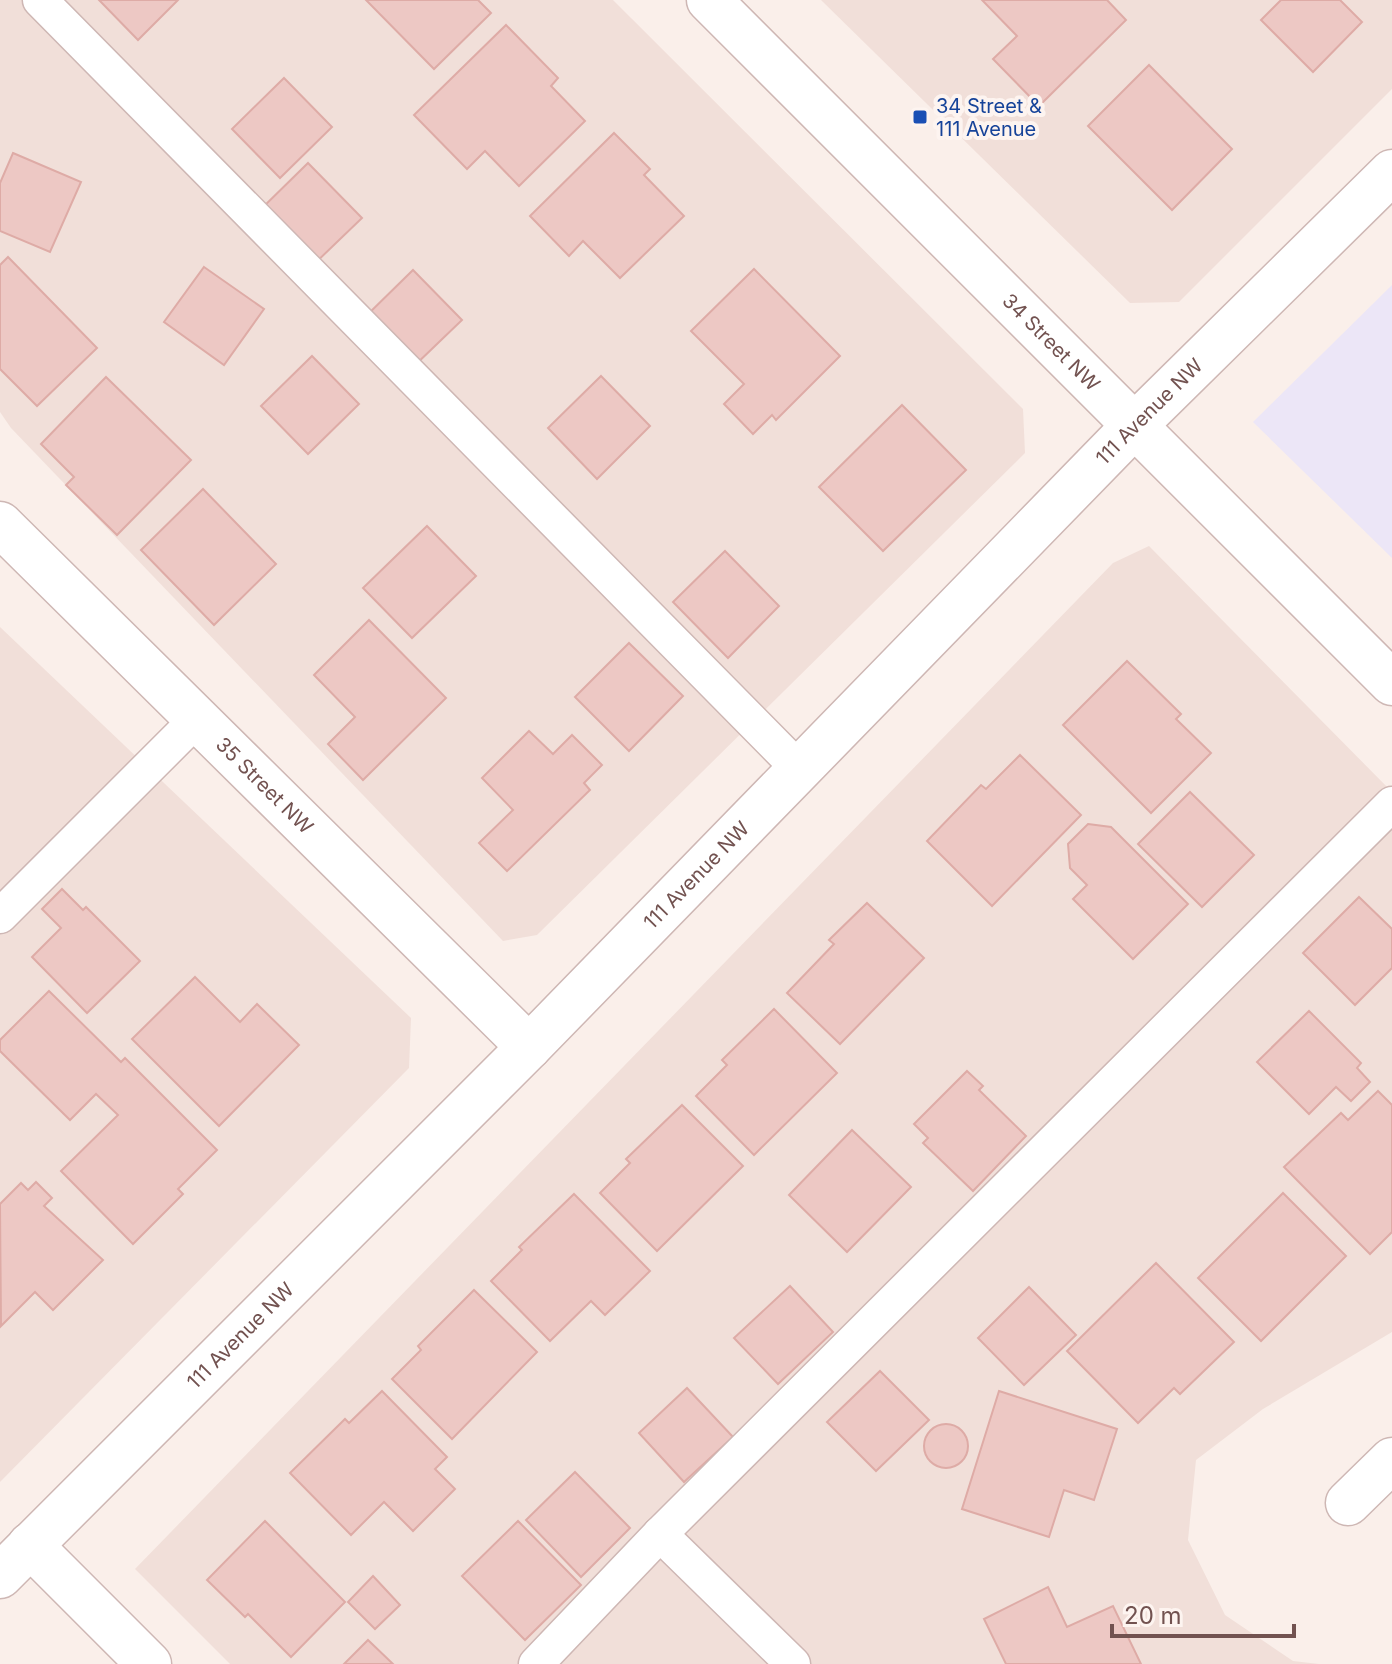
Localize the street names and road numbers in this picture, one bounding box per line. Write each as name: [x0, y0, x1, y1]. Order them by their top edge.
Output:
street label: 34 Street NW: [998, 289, 1105, 396]
street label: 111 Avenue NW: [1091, 353, 1208, 470]
street label: 35 Street NW: [211, 732, 318, 839]
street label: 111 Avenue NW: [639, 816, 754, 934]
street label: 111 Avenue NW: [182, 1277, 299, 1394]

